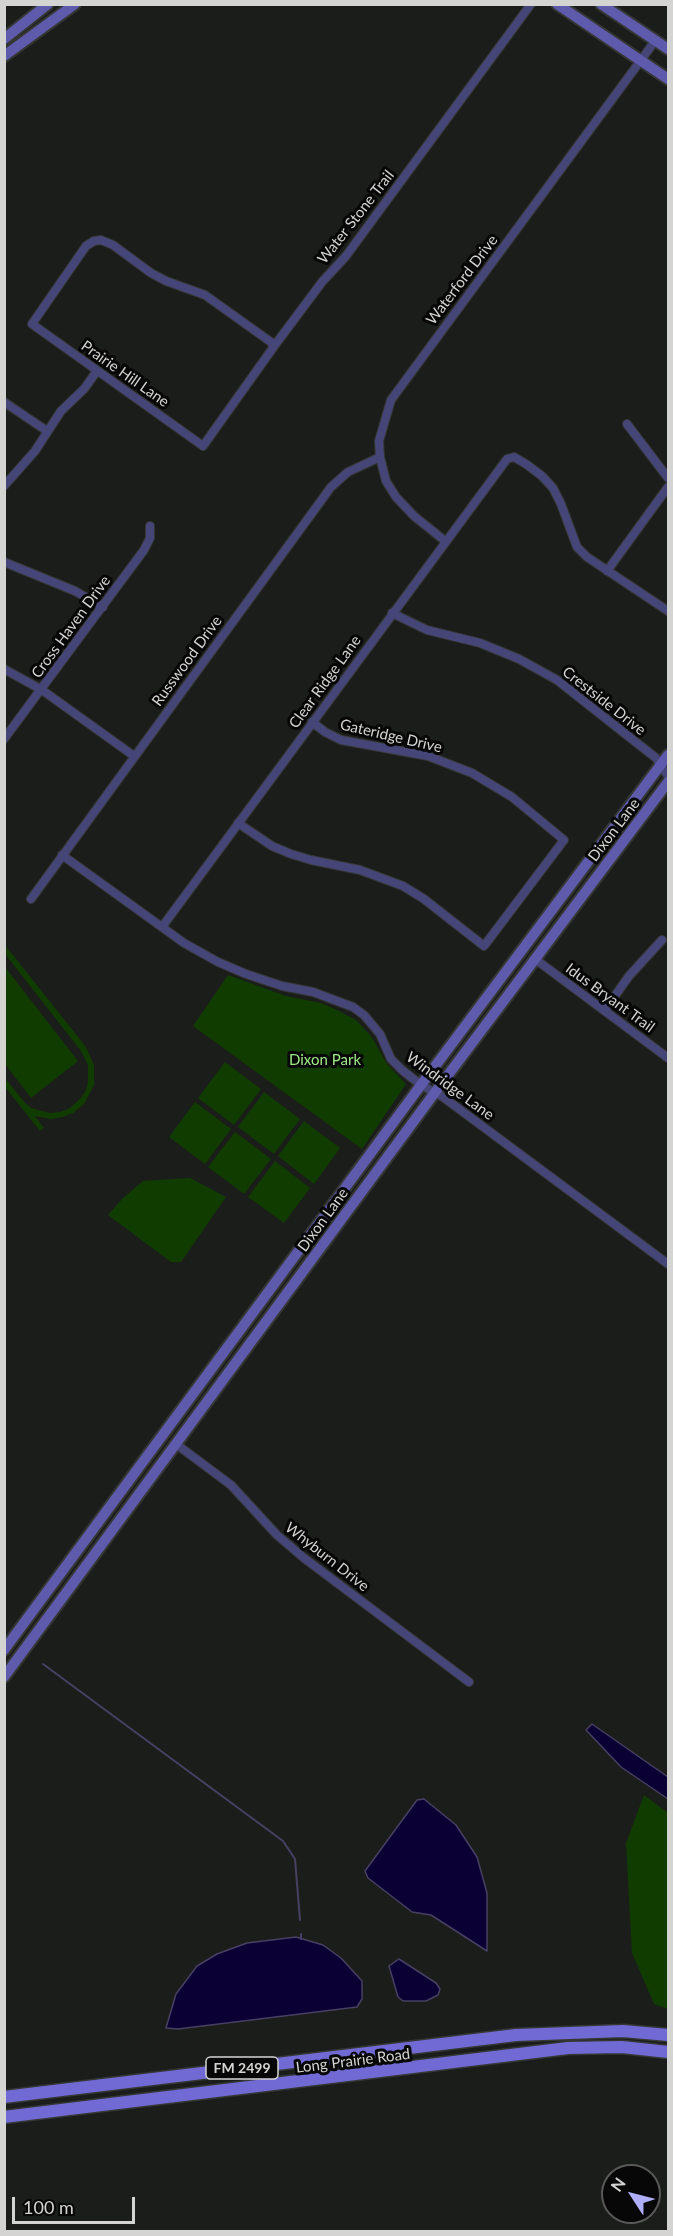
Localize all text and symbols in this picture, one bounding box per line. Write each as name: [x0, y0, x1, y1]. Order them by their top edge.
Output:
street label: Water Stone Trail: [314, 167, 398, 267]
street label: Waterford Drive: [422, 232, 502, 328]
street label: Prairie Hill Lane: [77, 337, 173, 411]
street label: Cross Haven Drive: [28, 572, 114, 682]
street label: Russwood Drive: [148, 612, 226, 710]
street label: Clear Ridge Lane: [285, 632, 365, 732]
street label: Crestside Drive: [559, 663, 649, 739]
street label: Gateridge Drive: [338, 716, 444, 756]
street label: Dixon Lane: [584, 795, 644, 865]
street label: Idus Bryant Trail: [562, 960, 658, 1036]
street label: Windridge Lane: [403, 1048, 497, 1124]
park label: Dixon Park: [289, 1051, 361, 1069]
street label: Dixon Lane: [294, 1185, 352, 1255]
street label: Whyburn Drive: [281, 1519, 373, 1595]
street label: Long Prairie Road: [295, 2045, 411, 2077]
road number: FM 2499: [206, 2057, 278, 2079]
north arrow: [601, 2164, 661, 2224]
text: N: [606, 2174, 629, 2195]
scale bar: [15, 2185, 138, 2223]
text: 100 m: [23, 2196, 74, 2218]

